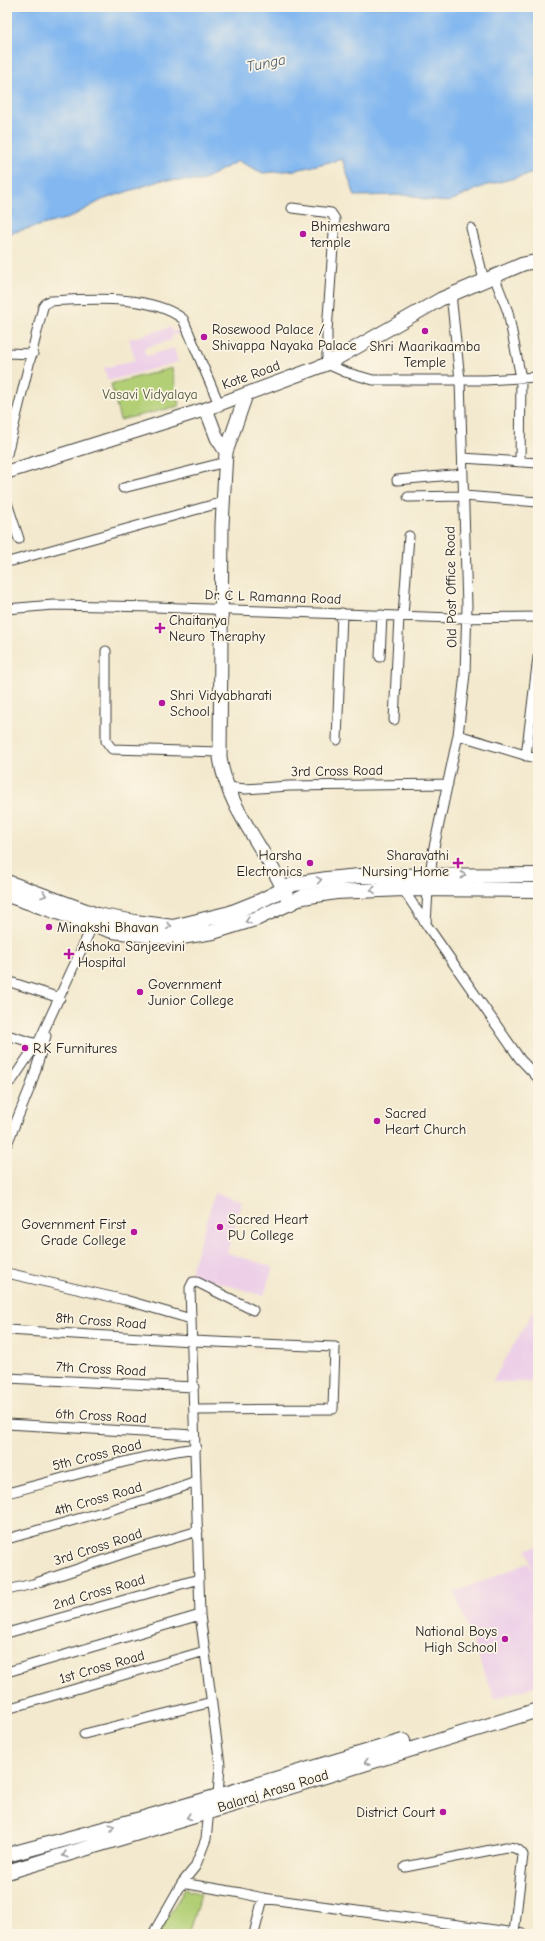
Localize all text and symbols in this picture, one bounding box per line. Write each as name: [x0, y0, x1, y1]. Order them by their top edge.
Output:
water label: Tunga: [245, 50, 287, 76]
place label: Bhimeshwara temple: [310, 218, 390, 251]
marker: Bhimeshwara temple: [298, 229, 308, 239]
place label: Rosewood Palace / Shivappa Nayaka Palace: [212, 321, 357, 354]
marker: Shri Maarikaamba Temple: [420, 326, 430, 336]
marker: Rosewood Palace / Shivappa Nayaka Palace: [199, 332, 209, 342]
place label: Shri Maarikaamba Temple: [370, 338, 480, 371]
street label: Kote Road: [220, 357, 282, 393]
park label: Vasavi Vidyalaya: [102, 386, 198, 403]
street label: Old Post Office Road: [441, 526, 461, 648]
street label: Dr. C L Ramanna Road: [204, 586, 342, 608]
place label: Chaitanya Neuro Theraphy: [169, 612, 266, 645]
marker: Chaitanya Neuro Theraphy: [154, 622, 166, 634]
place label: Shri Vidyabharati School: [170, 687, 272, 720]
marker: Shri Vidyabharati School: [157, 698, 167, 708]
street label: 3rd Cross Road: [291, 762, 383, 780]
place label: Harsha Electronics: [237, 847, 302, 880]
place label: Sharavathi Nursing Home: [362, 847, 449, 880]
marker: Sharavathi Nursing Home: [452, 857, 464, 869]
marker: Harsha Electronics: [305, 858, 315, 868]
one-way arrow: [460, 871, 466, 880]
one-way arrow: [316, 876, 322, 885]
one-way arrow: [370, 886, 376, 895]
one-way arrow: [40, 890, 47, 899]
one-way arrow: [245, 916, 252, 925]
place label: Minakshi Bhavan: [57, 919, 159, 936]
one-way arrow: [166, 921, 172, 930]
marker: Minakshi Bhavan: [44, 922, 54, 932]
place label: Ashoka Sanjeevini Hospital: [78, 938, 185, 971]
marker: Ashoka Sanjeevini Hospital: [63, 948, 75, 960]
place label: Government Junior College: [148, 976, 234, 1009]
marker: Government Junior College: [135, 987, 145, 997]
place label: R.K Furnitures: [33, 1040, 117, 1057]
marker: R.K Furnitures: [20, 1043, 30, 1053]
place label: Sacred Heart Church: [385, 1105, 466, 1138]
marker: Sacred Heart Church: [372, 1116, 382, 1126]
place label: Sacred Heart PU College: [228, 1211, 309, 1244]
place label: Government First Grade College: [21, 1216, 127, 1249]
marker: Sacred Heart PU College: [215, 1222, 225, 1232]
marker: Government First Grade College: [129, 1227, 139, 1237]
street label: 8th Cross Road: [55, 1309, 147, 1333]
street label: 7th Cross Road: [55, 1358, 147, 1380]
street label: 6th Cross Road: [55, 1405, 147, 1427]
street label: 5th Cross Road: [51, 1436, 143, 1474]
street label: 4th Cross Road: [52, 1478, 144, 1520]
street label: 3rd Cross Road: [52, 1525, 144, 1569]
street label: 2nd Cross Road: [51, 1571, 147, 1613]
place label: National Boys High School: [415, 1623, 497, 1656]
marker: National Boys High School: [500, 1634, 510, 1644]
street label: 1st Cross Road: [57, 1647, 147, 1687]
one-way arrow: [364, 1757, 371, 1766]
street label: Balaraj Arasa Road: [215, 1766, 331, 1816]
place label: District Court: [356, 1804, 436, 1821]
marker: District Court: [438, 1807, 448, 1817]
one-way arrow: [186, 1812, 193, 1821]
one-way arrow: [109, 1823, 116, 1832]
one-way arrow: [61, 1850, 68, 1859]

